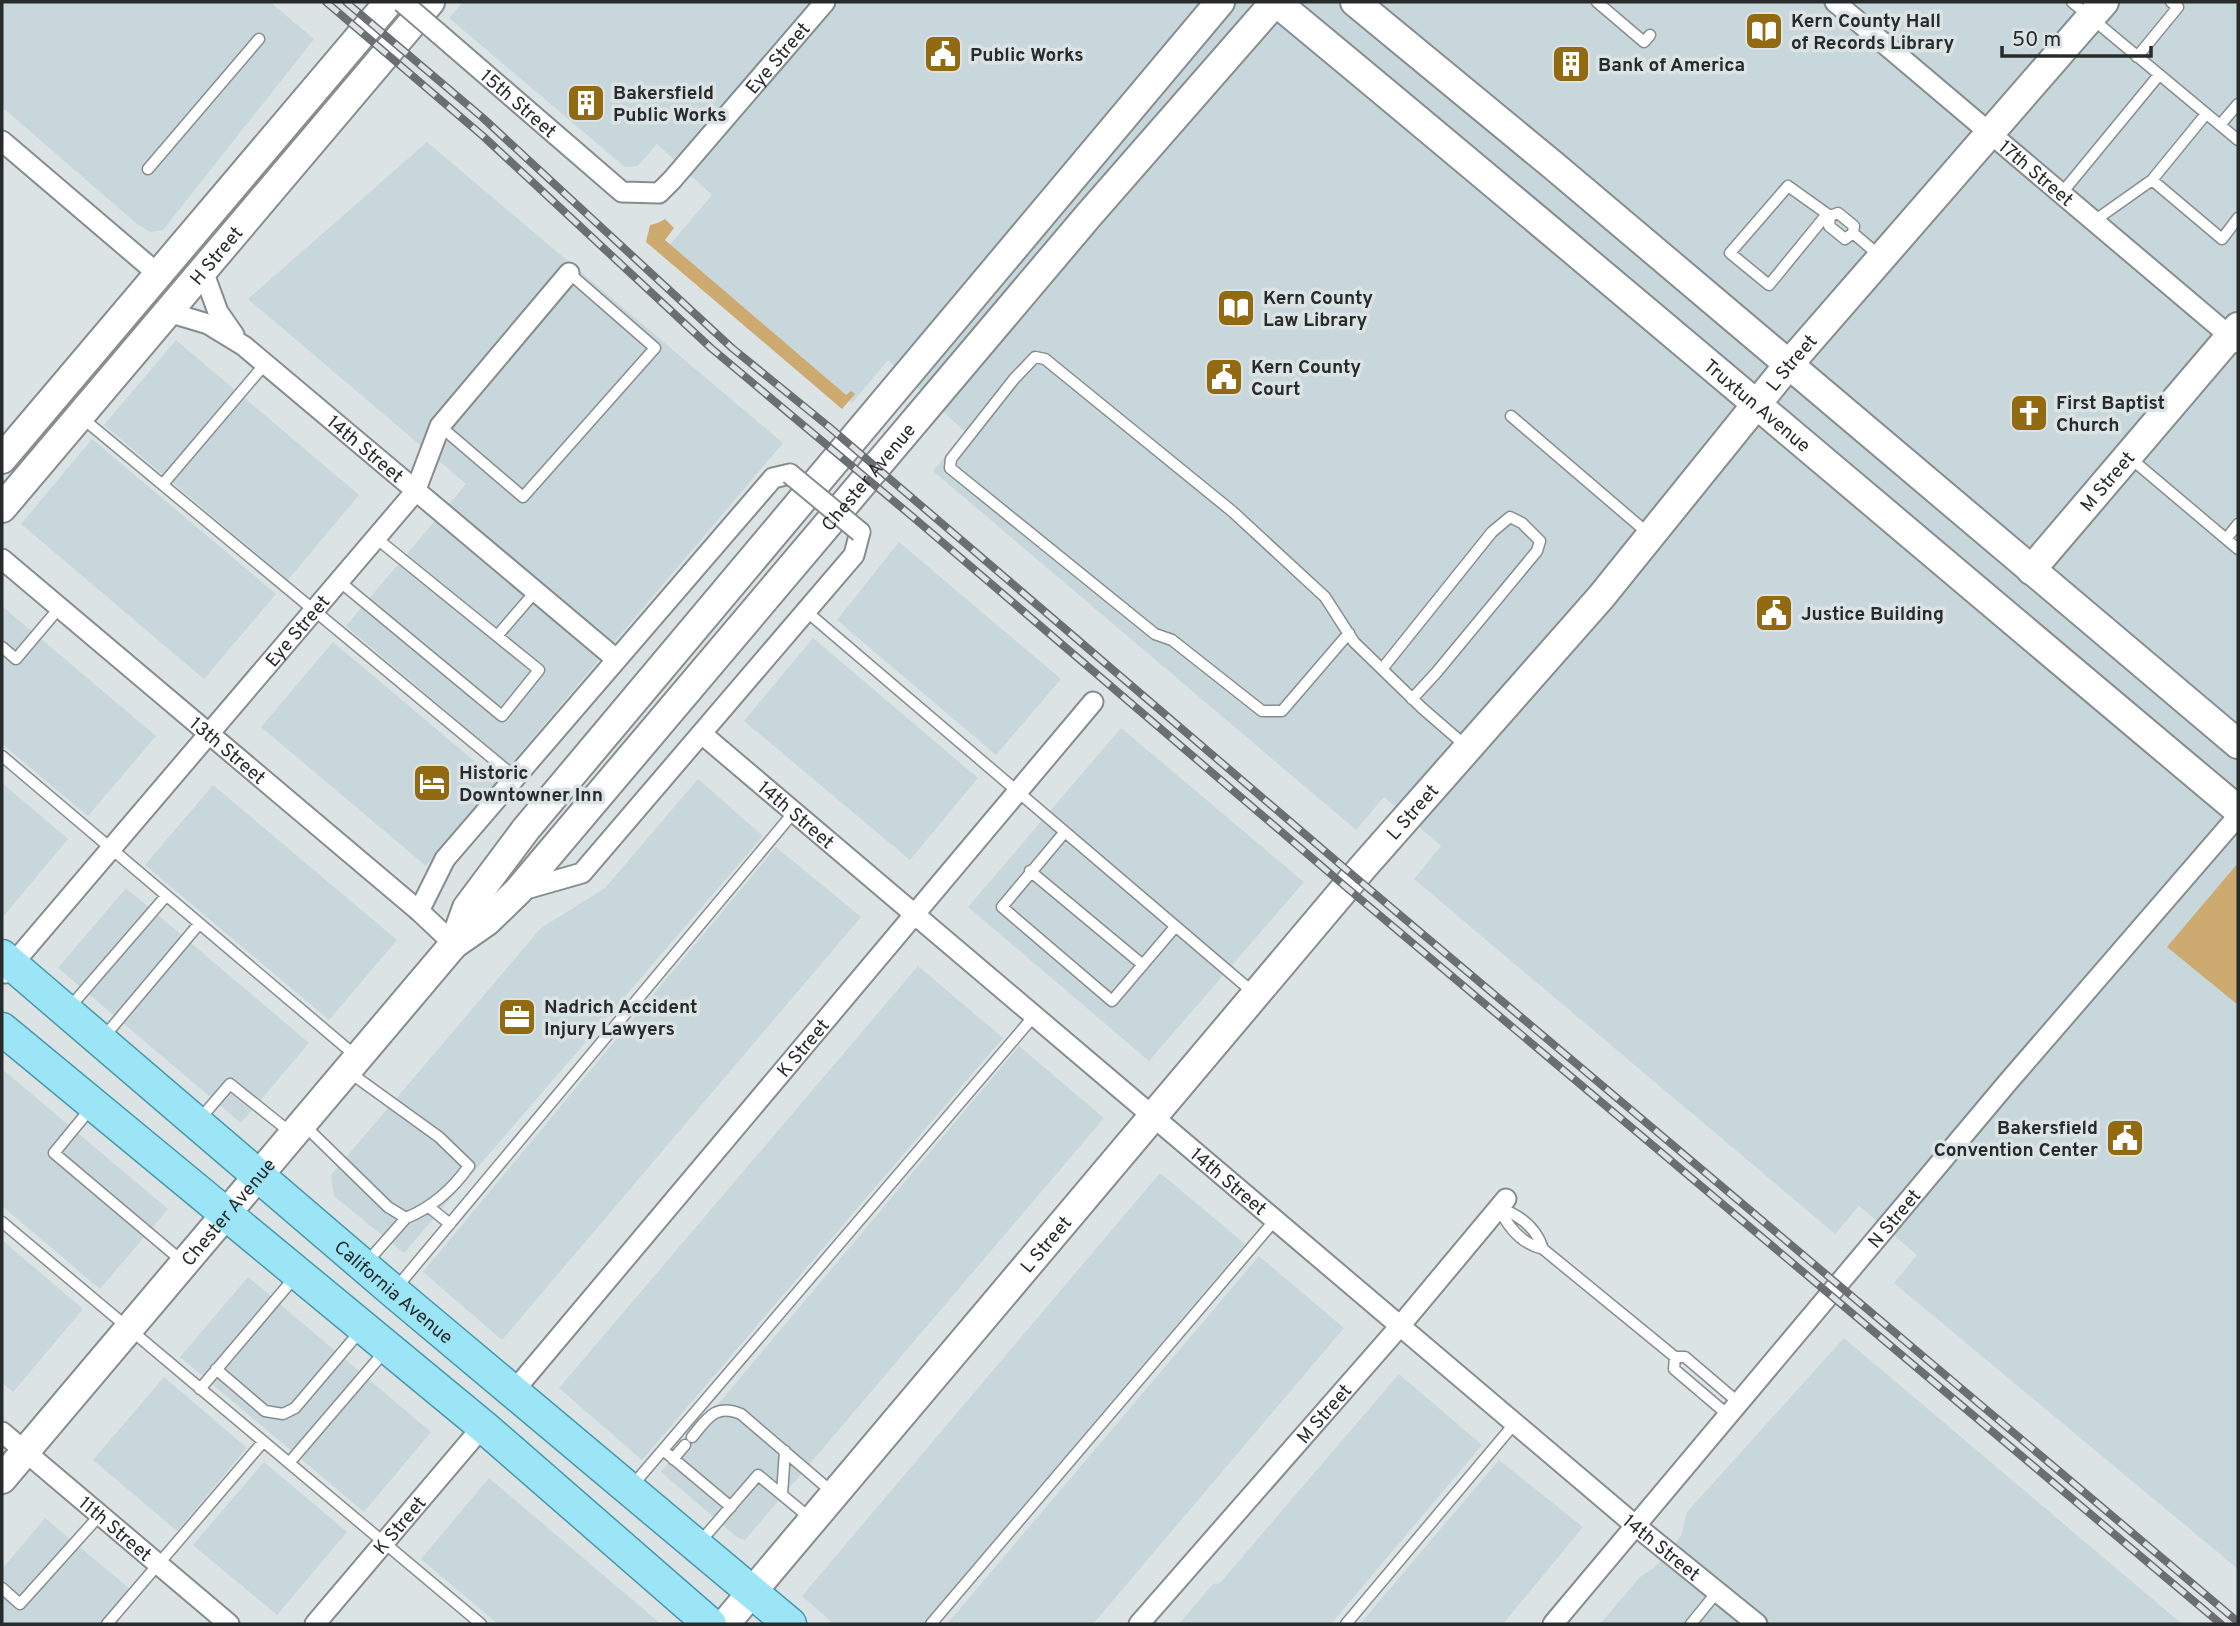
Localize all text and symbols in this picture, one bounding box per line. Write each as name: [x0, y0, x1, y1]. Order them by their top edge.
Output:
library icon: Kern County Hall of Records Library: [1743, 10, 1785, 52]
place label: Kern County Hall of Records Library: [1791, 10, 1954, 56]
scale bar: [2002, 14, 2151, 58]
street label: Eye Street: [741, 18, 816, 100]
text: 50 m: [2012, 27, 2061, 54]
public building icon: Public Works: [922, 33, 964, 75]
building icon: Bank of America: [1550, 43, 1592, 85]
place label: Public Works: [970, 44, 1084, 68]
place label: Bank of America: [1598, 54, 1745, 78]
street label: 15th Street: [475, 65, 561, 144]
building icon: Bakersfield Public Works: [565, 82, 607, 124]
place label: Bakersfield Public Works: [613, 82, 727, 128]
street label: 17th Street: [1993, 136, 2078, 213]
street label: H Street: [185, 222, 249, 291]
library icon: Kern County Law Library: [1215, 287, 1257, 329]
place label: Kern County Law Library: [1263, 287, 1373, 333]
street label: L Street: [1762, 330, 1823, 397]
street label: Truxtun Avenue: [1698, 355, 1815, 459]
public building icon: Kern County Court: [1203, 356, 1245, 398]
place label: Kern County Court: [1251, 356, 1361, 402]
church icon: First Baptist Church: [2008, 392, 2050, 434]
place label: First Baptist Church: [2056, 392, 2165, 438]
street label: 14th Street: [321, 411, 408, 489]
street label: Chester Avenue: [817, 419, 922, 537]
street label: M Street: [2076, 447, 2141, 517]
street label: Eye Street: [261, 591, 336, 673]
public building icon: Justice Building: [1753, 592, 1795, 634]
place label: Justice Building: [1801, 603, 1944, 627]
street label: 13th Street: [184, 712, 270, 790]
hotel icon: Historic Downtowner Inn: [411, 762, 453, 804]
place label: Historic Downtowner Inn: [459, 762, 603, 808]
street label: 14th Street: [752, 777, 838, 855]
street label: L Street: [1382, 780, 1445, 846]
office icon: Nadrich Accident Injury Lawyers: [496, 996, 538, 1038]
place label: Nadrich Accident Injury Lawyers: [544, 996, 697, 1042]
street label: K Street: [773, 1015, 836, 1083]
place label: Bakersfield Convention Center: [1934, 1117, 2098, 1163]
public building icon: Bakersfield Convention Center: [2104, 1117, 2146, 1159]
street label: 14th Street: [1185, 1143, 1271, 1222]
street label: Chester Avenue: [177, 1154, 282, 1272]
street label: N Street: [1864, 1185, 1927, 1254]
street label: L Street: [1016, 1212, 1078, 1279]
street label: California Avenue: [328, 1236, 457, 1350]
street label: M Street: [1292, 1380, 1358, 1450]
street label: 11th Street: [73, 1492, 156, 1568]
street label: K Street: [369, 1492, 432, 1560]
street label: 14th Street: [1617, 1510, 1704, 1587]

